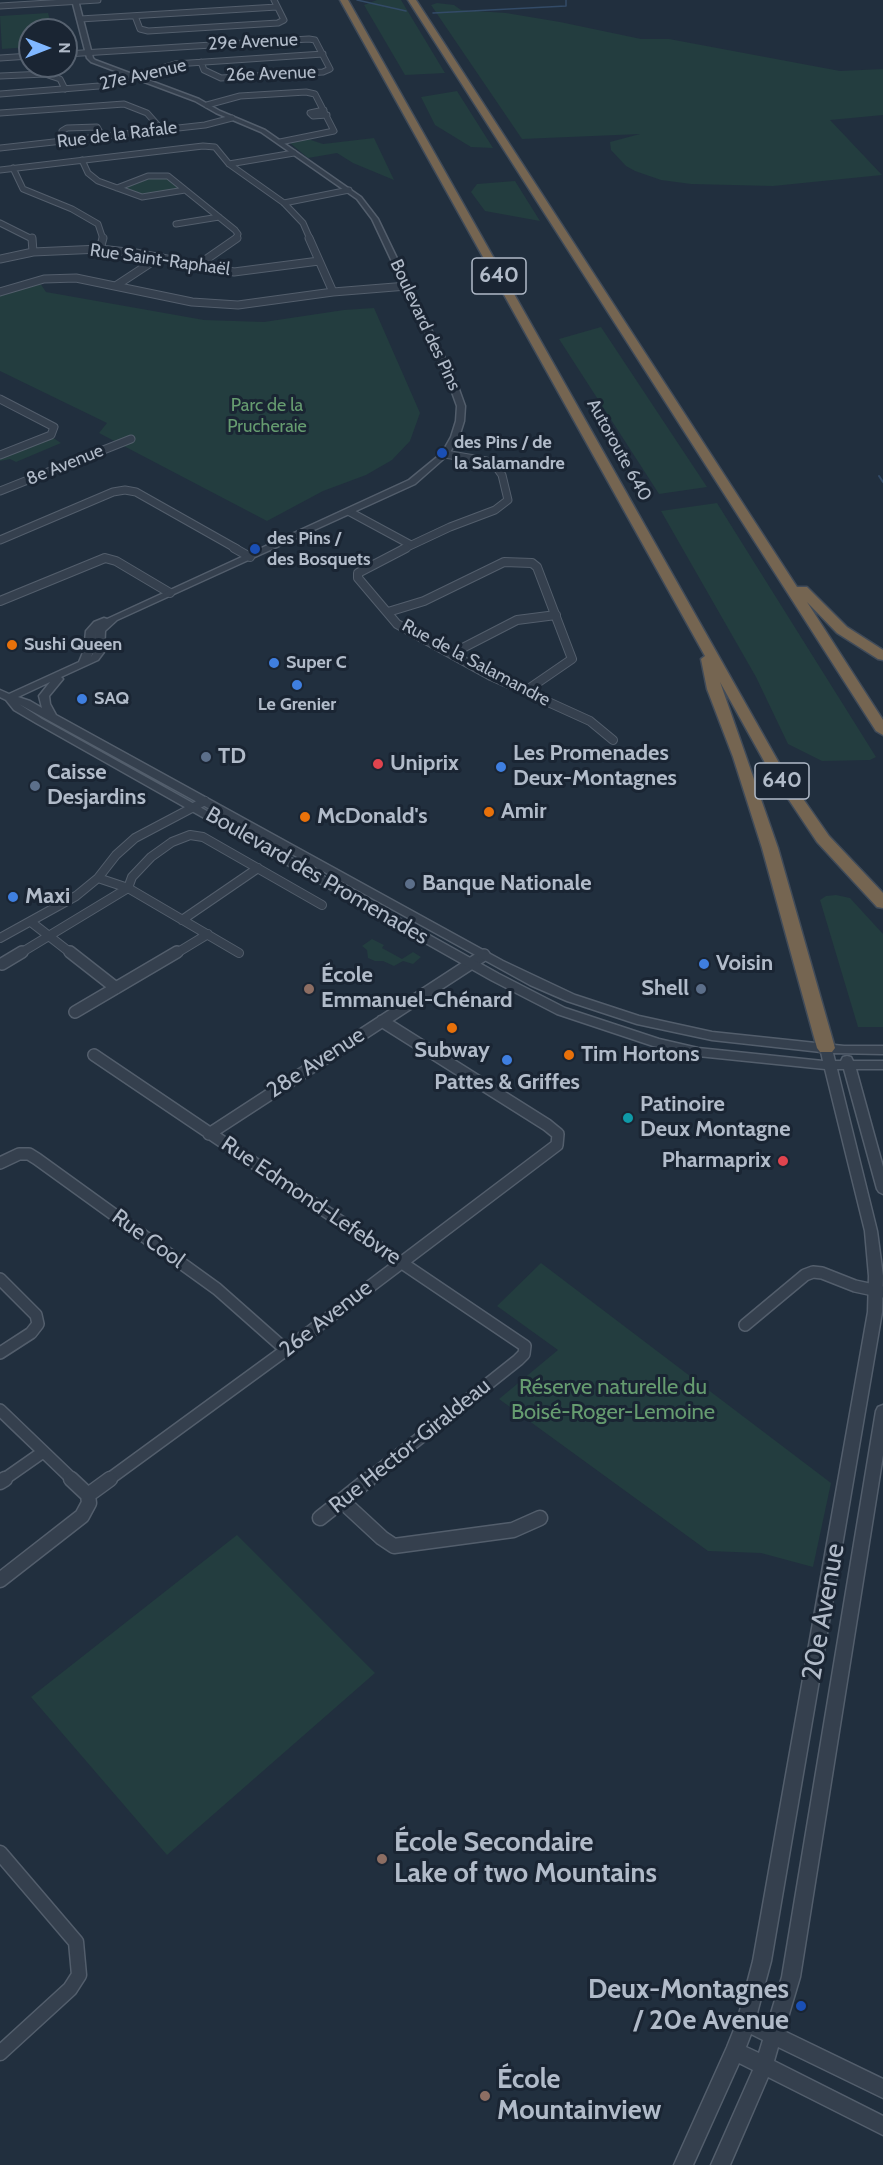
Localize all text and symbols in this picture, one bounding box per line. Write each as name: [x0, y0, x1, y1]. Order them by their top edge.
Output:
north arrow: [18, 18, 78, 78]
street label: 29e Avenue: [207, 29, 299, 55]
text: N: [55, 42, 74, 54]
street label: 27e Avenue: [98, 55, 188, 95]
street label: 26e Avenue: [226, 62, 316, 86]
street label: Rue de la Rafale: [56, 117, 178, 153]
street label: Rue Saint-Raphaël: [89, 239, 231, 281]
street label: Boulevard des Pins: [385, 256, 465, 394]
road number: 640: [472, 258, 526, 294]
park label: Parc de la Prucheraie: [227, 395, 307, 438]
street label: Autoroute 640: [582, 395, 656, 505]
place label: des Pins / de la Salamandre: [454, 432, 565, 474]
street label: 8e Avenue: [23, 440, 107, 490]
marker: des Pins / de la Salamandre: [435, 446, 449, 460]
place label: des Pins / des Bosquets: [267, 528, 371, 570]
marker: des Pins / des Bosquets: [248, 542, 262, 556]
street label: Rue de la Salamandre: [398, 615, 554, 711]
place label: Sushi Queen: [24, 634, 122, 656]
marker: Sushi Queen: [5, 638, 19, 652]
place label: Super C: [286, 652, 347, 674]
marker: Super C: [267, 656, 281, 670]
marker: Le Grenier: [290, 678, 304, 692]
place label: SAQ: [94, 688, 129, 710]
marker: SAQ: [75, 692, 89, 706]
place label: Le Grenier: [258, 694, 336, 716]
place label: Les Promenades Deux-Montagnes: [513, 741, 677, 792]
place label: TD: [218, 744, 246, 770]
marker: TD: [199, 750, 213, 764]
place label: Uniprix: [390, 751, 459, 777]
marker: Uniprix: [371, 757, 385, 771]
place label: Caisse Desjardins: [47, 760, 146, 812]
marker: Les Promenades Deux-Montagnes: [494, 760, 508, 774]
road number: 640: [755, 763, 809, 799]
marker: Caisse Desjardins: [28, 779, 42, 793]
place label: Amir: [501, 799, 546, 825]
street label: Boulevard des Promenades: [201, 801, 433, 951]
place label: McDonald's: [317, 804, 428, 830]
marker: Amir: [482, 805, 496, 819]
marker: McDonald's: [298, 810, 312, 824]
place label: Banque Nationale: [422, 871, 591, 897]
marker: Banque Nationale: [403, 877, 417, 891]
place label: Maxi: [25, 884, 70, 910]
marker: Maxi: [6, 890, 20, 904]
place label: Voisin: [716, 951, 773, 977]
marker: Voisin: [697, 957, 711, 971]
place label: École Emmanuel-Chénard: [321, 963, 513, 1014]
place label: Shell: [641, 976, 689, 1002]
marker: École Emmanuel-Chénard: [302, 982, 316, 996]
marker: Shell: [694, 982, 708, 996]
marker: Subway: [445, 1021, 459, 1035]
street label: 28e Avenue: [262, 1022, 370, 1104]
place label: Subway: [414, 1038, 490, 1064]
place label: Tim Hortons: [581, 1042, 699, 1068]
marker: Tim Hortons: [562, 1048, 576, 1062]
marker: Pattes & Griffes: [500, 1053, 514, 1067]
place label: Pattes & Griffes: [434, 1070, 580, 1096]
place label: Patinoire Deux Montagne: [640, 1092, 791, 1144]
marker: Patinoire Deux Montagne: [621, 1111, 635, 1125]
street label: Rue Edmond-Lefebvre: [216, 1131, 406, 1271]
place label: Pharmaprix: [662, 1148, 771, 1174]
marker: Pharmaprix: [776, 1154, 790, 1168]
street label: Rue Cool: [107, 1204, 189, 1274]
street label: 26e Avenue: [275, 1275, 377, 1363]
street label: Rue Hector-Giraldeau: [324, 1373, 496, 1519]
park label: Réserve naturelle du Boisé-Roger-Lemoine: [511, 1375, 715, 1426]
street label: 20e Avenue: [796, 1541, 852, 1683]
place label: École Secondaire Lake of two Mountains: [394, 1827, 657, 1890]
marker: École Secondaire Lake of two Mountains: [375, 1852, 389, 1866]
place label: Deux-Montagnes / 20e Avenue: [588, 1974, 789, 2037]
marker: Deux-Montagnes / 20e Avenue: [794, 1999, 808, 2013]
place label: École Mountainview: [497, 2064, 661, 2127]
marker: École Mountainview: [478, 2089, 492, 2103]

